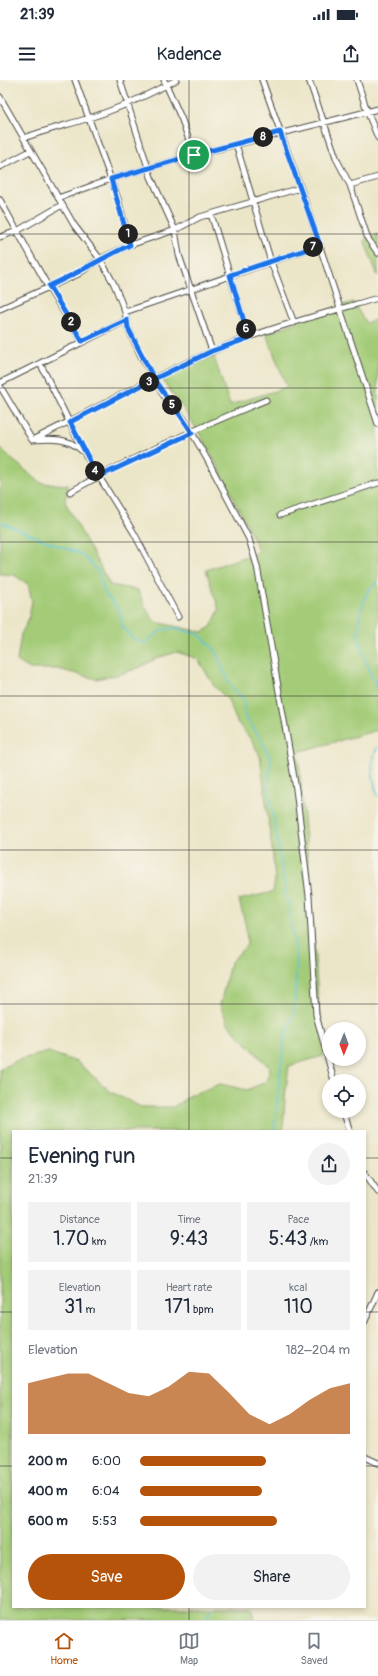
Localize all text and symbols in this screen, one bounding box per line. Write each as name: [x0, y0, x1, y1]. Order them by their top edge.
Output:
text: 21:39: [20, 5, 54, 24]
icon: menu: [16, 43, 38, 65]
text: Kadence: [157, 43, 221, 66]
icon: share: [340, 43, 362, 65]
pin: 8: [253, 127, 273, 147]
text: 8: [260, 130, 266, 143]
pin: [177, 138, 211, 172]
icon: arrive: [183, 144, 205, 166]
pin: 1: [118, 224, 138, 244]
text: 1: [126, 227, 130, 240]
pin: 7: [303, 237, 323, 257]
text: 7: [310, 240, 316, 253]
pin: 2: [61, 312, 81, 332]
text: 2: [68, 315, 74, 328]
pin: 6: [236, 319, 256, 339]
text: 6: [243, 322, 249, 335]
pin: 3: [139, 372, 159, 392]
text: 3: [146, 375, 152, 388]
pin: 5: [162, 395, 182, 415]
text: 5: [169, 398, 175, 411]
pin: 4: [85, 461, 105, 481]
text: 4: [92, 464, 98, 477]
north arrow: [322, 1022, 366, 1066]
map controls: [322, 1022, 366, 1118]
button: locate: [322, 1074, 366, 1118]
text: Evening run: [28, 1142, 136, 1170]
button: share: [308, 1143, 350, 1185]
text: 21:39: [28, 1171, 58, 1187]
text: Distance: [60, 1213, 100, 1226]
text: Time: [177, 1213, 200, 1226]
text: Pace: [287, 1213, 309, 1226]
text: 1.70: [53, 1226, 90, 1251]
text: 9:43: [170, 1226, 208, 1251]
text: 5:43: [269, 1226, 307, 1251]
text: km: [90, 1235, 106, 1248]
text: /km: [307, 1235, 328, 1248]
text: Elevation: [59, 1281, 101, 1294]
text: Heart rate: [166, 1281, 212, 1294]
text: kcal: [289, 1281, 307, 1294]
text: 31: [64, 1294, 83, 1319]
text: 171: [165, 1294, 191, 1319]
text: 110: [284, 1294, 313, 1319]
text: m: [83, 1303, 95, 1316]
text: bpm: [191, 1303, 213, 1316]
text: Elevation: [28, 1342, 78, 1358]
text: 182–204 m: [285, 1342, 350, 1358]
text: 200 m: [28, 1453, 67, 1469]
text: 6:00: [92, 1453, 121, 1469]
text: 400 m: [28, 1483, 68, 1499]
text: 6:04: [92, 1483, 119, 1499]
text: 600 m: [28, 1513, 68, 1529]
text: 5:53: [92, 1513, 117, 1529]
button: Save: [28, 1554, 185, 1600]
button: Share: [193, 1554, 350, 1600]
tab: Home: [50, 1630, 78, 1667]
tab: Map: [178, 1630, 200, 1667]
tab: Saved: [301, 1630, 328, 1667]

